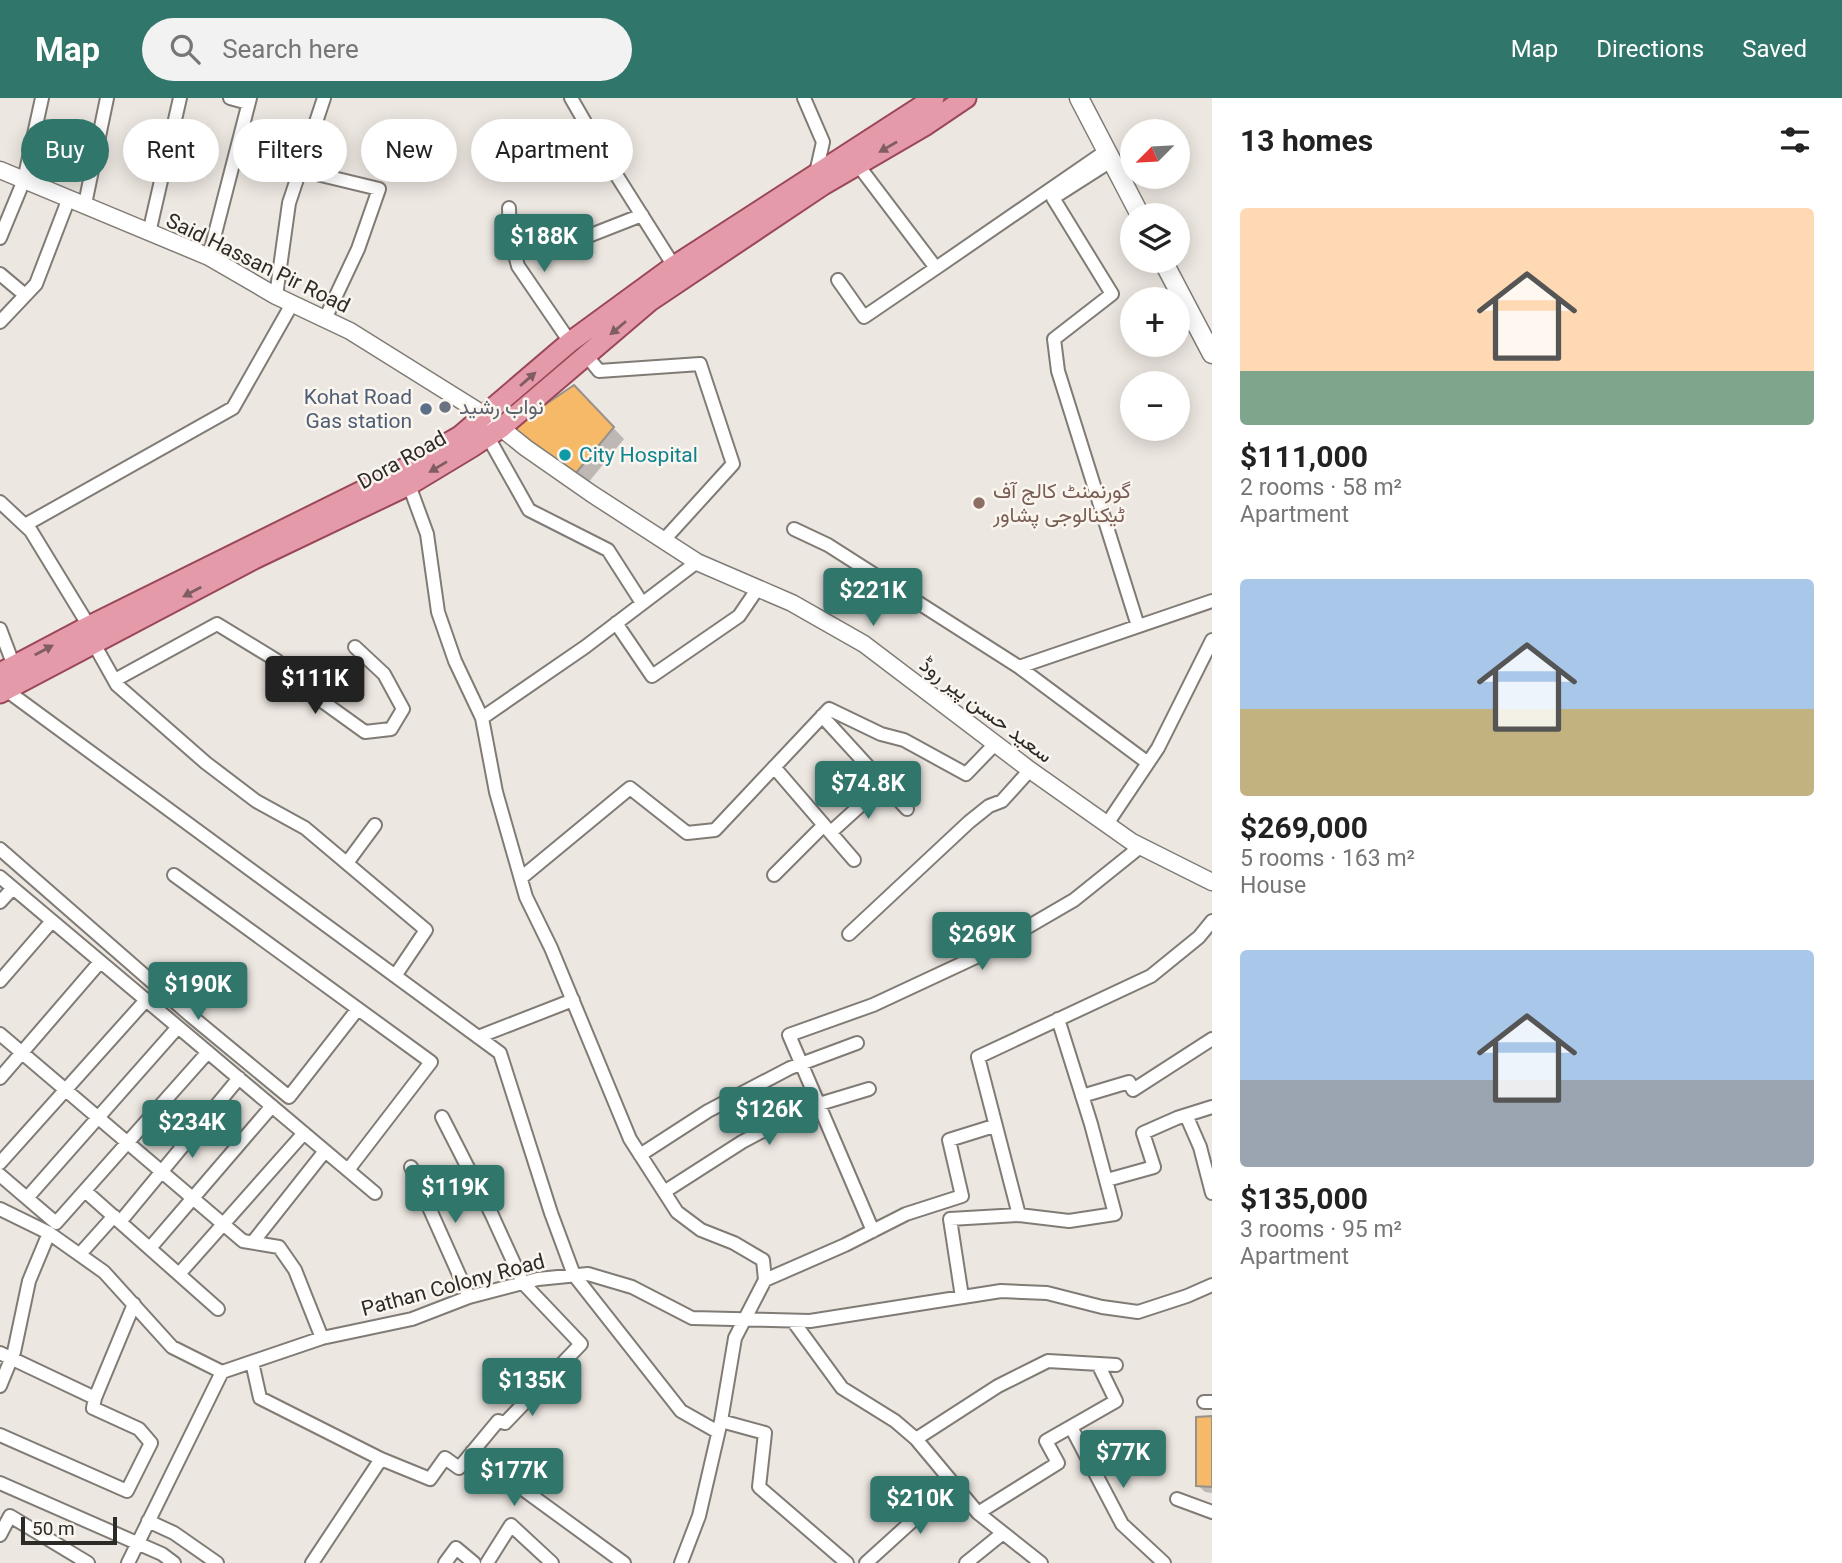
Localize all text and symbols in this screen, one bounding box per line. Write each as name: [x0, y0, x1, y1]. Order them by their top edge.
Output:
search box: [142, 18, 632, 81]
text: Map: [35, 30, 100, 69]
icon: search: [166, 30, 204, 68]
text: Search here: [222, 34, 359, 64]
text: Map: [1511, 35, 1558, 63]
text: Directions: [1596, 35, 1704, 63]
text: Saved: [1742, 35, 1807, 63]
chip: Buy: [21, 119, 109, 182]
chip: Rent: [123, 119, 219, 182]
chip: Filters: [233, 119, 347, 182]
chip: New: [361, 119, 457, 182]
chip: Apartment: [471, 119, 633, 182]
north arrow: [1120, 119, 1190, 189]
map controls: [1120, 119, 1190, 441]
icon: filters: [1776, 121, 1814, 159]
text: 13 homes: [1240, 123, 1373, 158]
one-way arrow: [878, 141, 897, 154]
button: layers: [1120, 203, 1190, 273]
street label: Said Hassan Pir Road: [162, 208, 354, 318]
pin: $188K: [495, 214, 593, 274]
text: $188K: [510, 223, 578, 250]
icon: home: [1464, 253, 1590, 379]
button: +: [1120, 287, 1190, 357]
one-way arrow: [609, 320, 626, 335]
one-way arrow: [519, 371, 537, 387]
button: −: [1120, 371, 1190, 441]
place label: Kohat Road Gas station: [304, 385, 412, 433]
place label: نواب رشید: [459, 395, 544, 420]
marker: نواب رشید: [437, 399, 453, 415]
marker: Kohat Road Gas station: [418, 401, 434, 417]
street label: Dora Road: [354, 426, 450, 494]
text: $111,000: [1240, 439, 1368, 474]
place label: City Hospital: [579, 443, 698, 467]
marker: City Hospital: [557, 447, 573, 463]
one-way arrow: [429, 461, 448, 474]
text: 2 rooms · 58 m²: [1240, 474, 1402, 501]
place label: گورنمنٹ کالج آف ٹیکنالوجی پشاور: [992, 479, 1131, 529]
marker: گورنمنٹ کالج آف ٹیکنالوجی پشاور: [971, 495, 987, 511]
text: Apartment: [1240, 501, 1349, 528]
pin: $221K: [824, 568, 922, 628]
text: $221K: [839, 577, 907, 604]
one-way arrow: [182, 586, 201, 598]
icon: home: [1464, 624, 1590, 750]
one-way arrow: [35, 644, 54, 656]
street label: سعید حسن پیر روڈ: [914, 652, 1057, 769]
pin: $111K: [266, 656, 364, 716]
text: $111K: [281, 665, 349, 692]
pin: $74.8K: [811, 762, 925, 821]
text: $74.8K: [831, 770, 905, 797]
text: $269,000: [1240, 810, 1368, 845]
text: 5 rooms · 163 m²: [1240, 845, 1415, 872]
text: House: [1240, 872, 1306, 899]
pin: $269K: [933, 912, 1031, 972]
text: $269K: [948, 921, 1016, 948]
pin: $190K: [149, 962, 247, 1022]
text: $190K: [164, 971, 232, 998]
icon: home: [1464, 995, 1590, 1121]
pin: $126K: [720, 1088, 818, 1147]
text: $126K: [735, 1096, 803, 1123]
pin: $234K: [143, 1100, 241, 1160]
text: $234K: [158, 1109, 226, 1136]
pin: $119K: [406, 1166, 504, 1225]
text: $119K: [421, 1174, 489, 1201]
text: $135,000: [1240, 1181, 1368, 1216]
text: 3 rooms · 95 m²: [1240, 1216, 1402, 1243]
text: Apartment: [1240, 1243, 1349, 1270]
street label: Pathan Colony Road: [359, 1249, 547, 1321]
pin: $135K: [483, 1358, 581, 1418]
text: $135K: [498, 1367, 566, 1394]
pin: $77K: [1082, 1430, 1164, 1490]
text: $77K: [1096, 1439, 1150, 1466]
pin: $177K: [465, 1448, 563, 1508]
text: $177K: [480, 1457, 548, 1484]
pin: $210K: [871, 1476, 969, 1536]
text: $210K: [886, 1485, 954, 1512]
scale bar: [21, 1514, 117, 1546]
text: 50 m: [32, 1517, 75, 1540]

